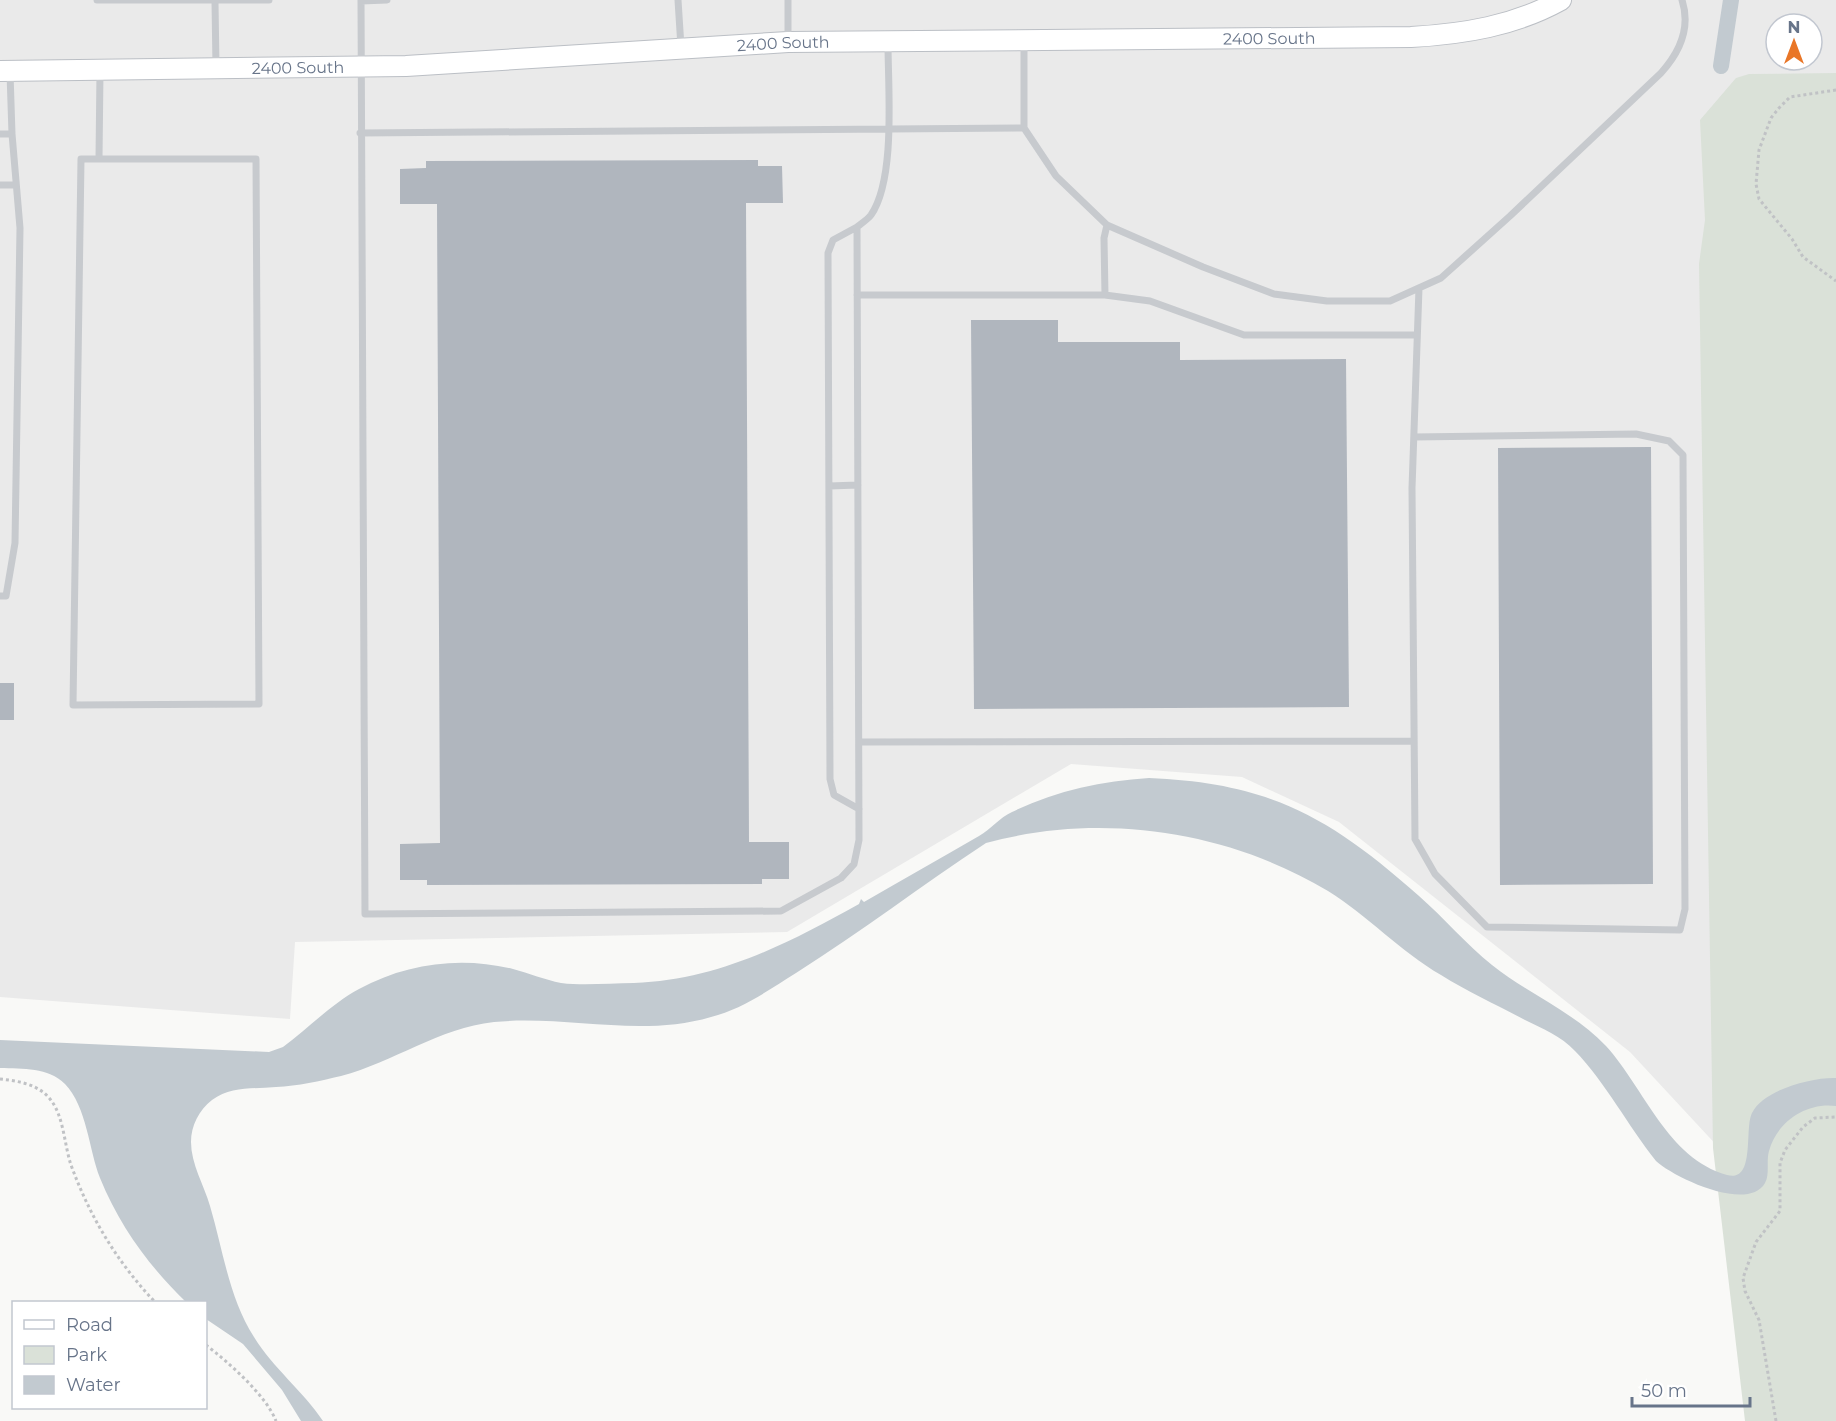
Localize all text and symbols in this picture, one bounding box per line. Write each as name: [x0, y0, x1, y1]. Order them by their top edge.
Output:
north arrow: [1764, 12, 1824, 72]
text: N: [1788, 18, 1800, 37]
street label: 2400 South: [1223, 29, 1316, 49]
street label: 2400 South: [736, 33, 830, 55]
street label: 2400 South: [252, 58, 344, 78]
legend: [12, 1301, 207, 1409]
text: Road: [66, 1314, 113, 1336]
text: Park: [66, 1344, 107, 1366]
scale bar: [1632, 1370, 1750, 1408]
text: Water: [66, 1374, 121, 1396]
text: 50 m: [1641, 1380, 1687, 1402]

